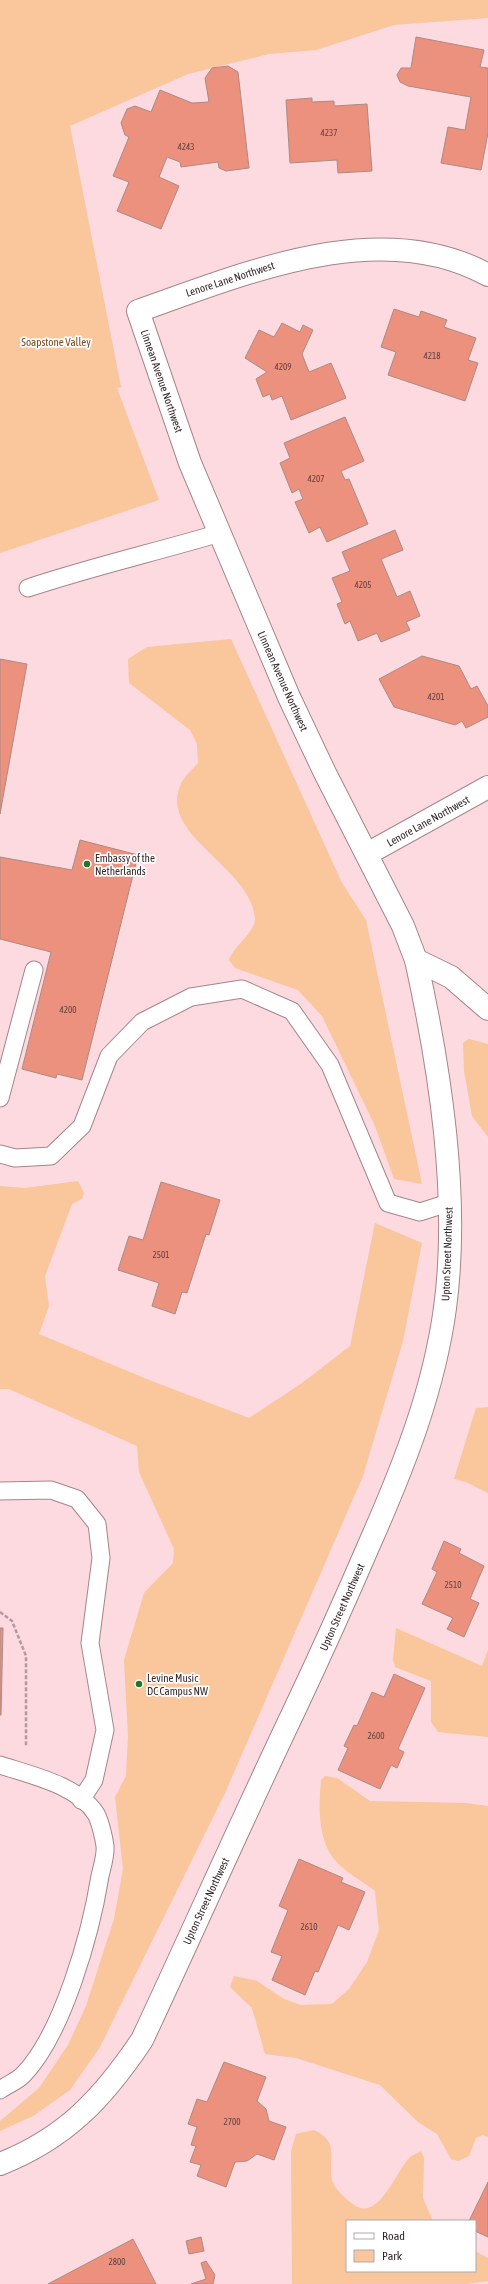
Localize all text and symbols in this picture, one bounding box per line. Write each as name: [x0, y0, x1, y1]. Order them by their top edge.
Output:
house number: 4237: [321, 128, 337, 138]
house number: 4243: [178, 142, 194, 152]
street label: Lenore Lane Northwest: [184, 259, 276, 299]
street label: Linnean Avenue Northwest: [139, 328, 185, 434]
park label: Soapstone Valley: [21, 336, 91, 348]
house number: 4218: [424, 351, 440, 361]
house number: 4209: [275, 362, 291, 372]
house number: 4207: [308, 474, 324, 484]
house number: 4205: [355, 580, 371, 590]
street label: Linnean Avenue Northwest: [256, 629, 310, 733]
house number: 4201: [428, 692, 444, 702]
street label: Lenore Lane Northwest: [385, 793, 471, 849]
place label: Embassy of the Netherlands: [95, 852, 155, 877]
marker: Embassy of the Netherlands: [82, 859, 92, 869]
house number: 4200: [60, 1005, 76, 1015]
street label: Upton Street Northwest: [439, 1207, 455, 1301]
house number: 2501: [153, 1250, 169, 1260]
street label: Upton Street Northwest: [317, 1562, 367, 1652]
house number: 2510: [445, 1580, 461, 1590]
place label: Levine Music DC Campus NW: [147, 1672, 208, 1697]
marker: Levine Music DC Campus NW: [134, 1679, 144, 1689]
house number: 2600: [368, 1731, 384, 1741]
street label: Upton Street Northwest: [181, 1856, 231, 1946]
house number: 2610: [301, 1922, 317, 1932]
house number: 2700: [224, 2117, 240, 2127]
legend: [346, 2220, 476, 2272]
text: Road: [382, 2229, 405, 2243]
text: Park: [382, 2249, 403, 2263]
house number: 2800: [109, 2257, 125, 2267]

